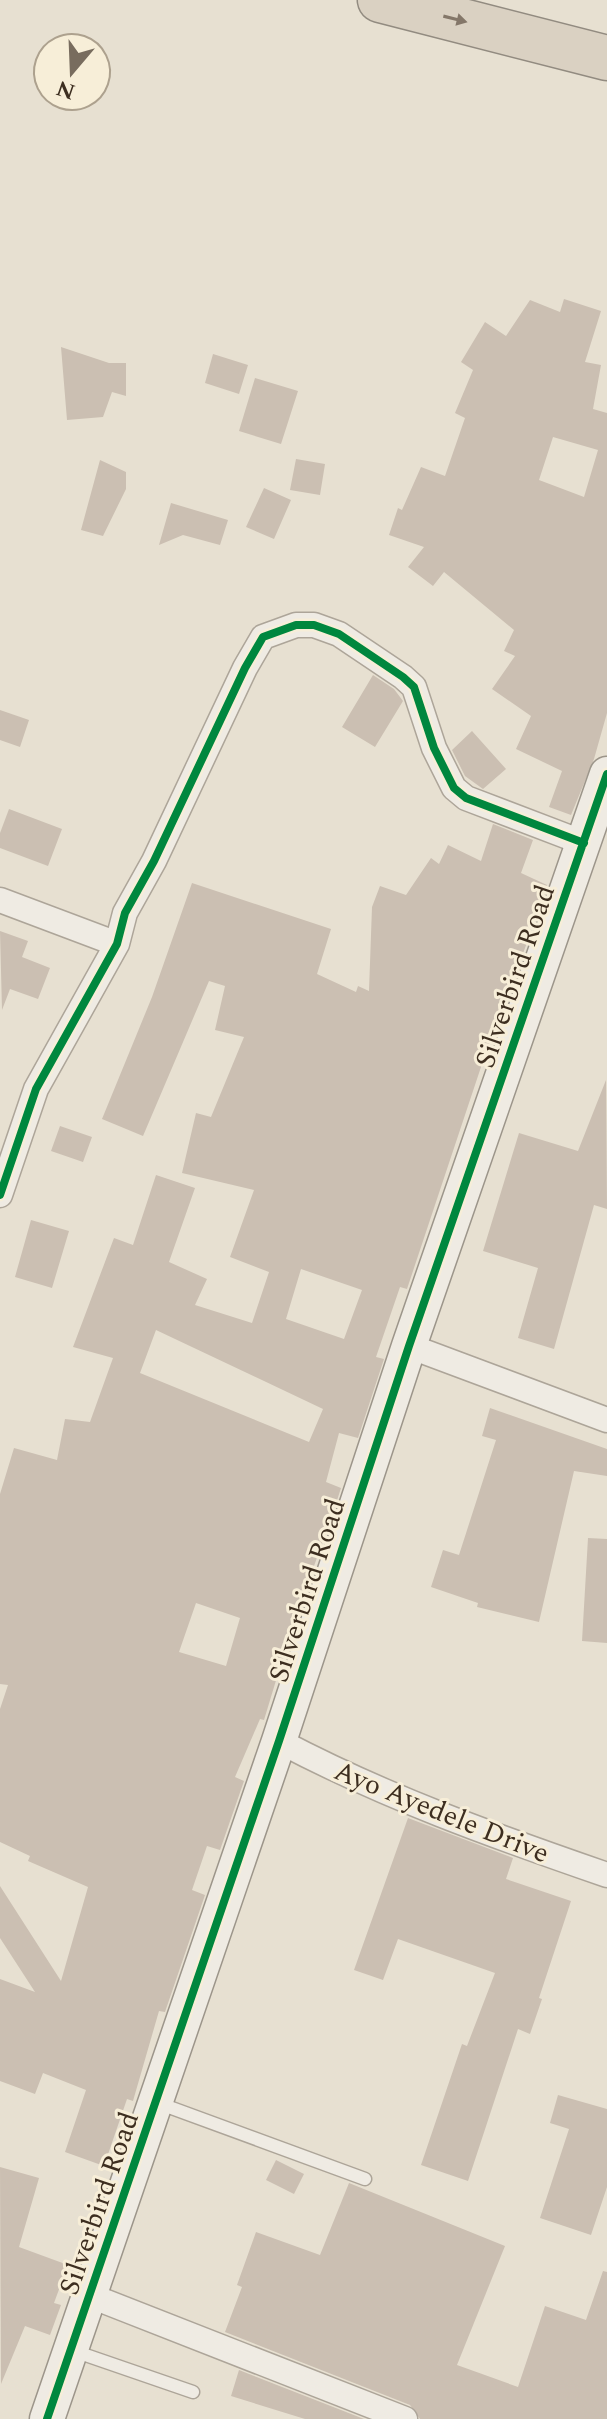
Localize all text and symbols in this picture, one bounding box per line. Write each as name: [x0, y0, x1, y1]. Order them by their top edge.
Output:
one-way arrow: [443, 14, 468, 26]
north arrow: [32, 32, 112, 112]
text: N: [52, 71, 80, 108]
street label: Silverbird Road: [464, 879, 567, 1074]
street label: Silverbird Road: [257, 1493, 357, 1688]
street label: Ayo Ayedele Drive: [327, 1750, 556, 1875]
street label: Silverbird Road: [48, 2106, 151, 2301]

